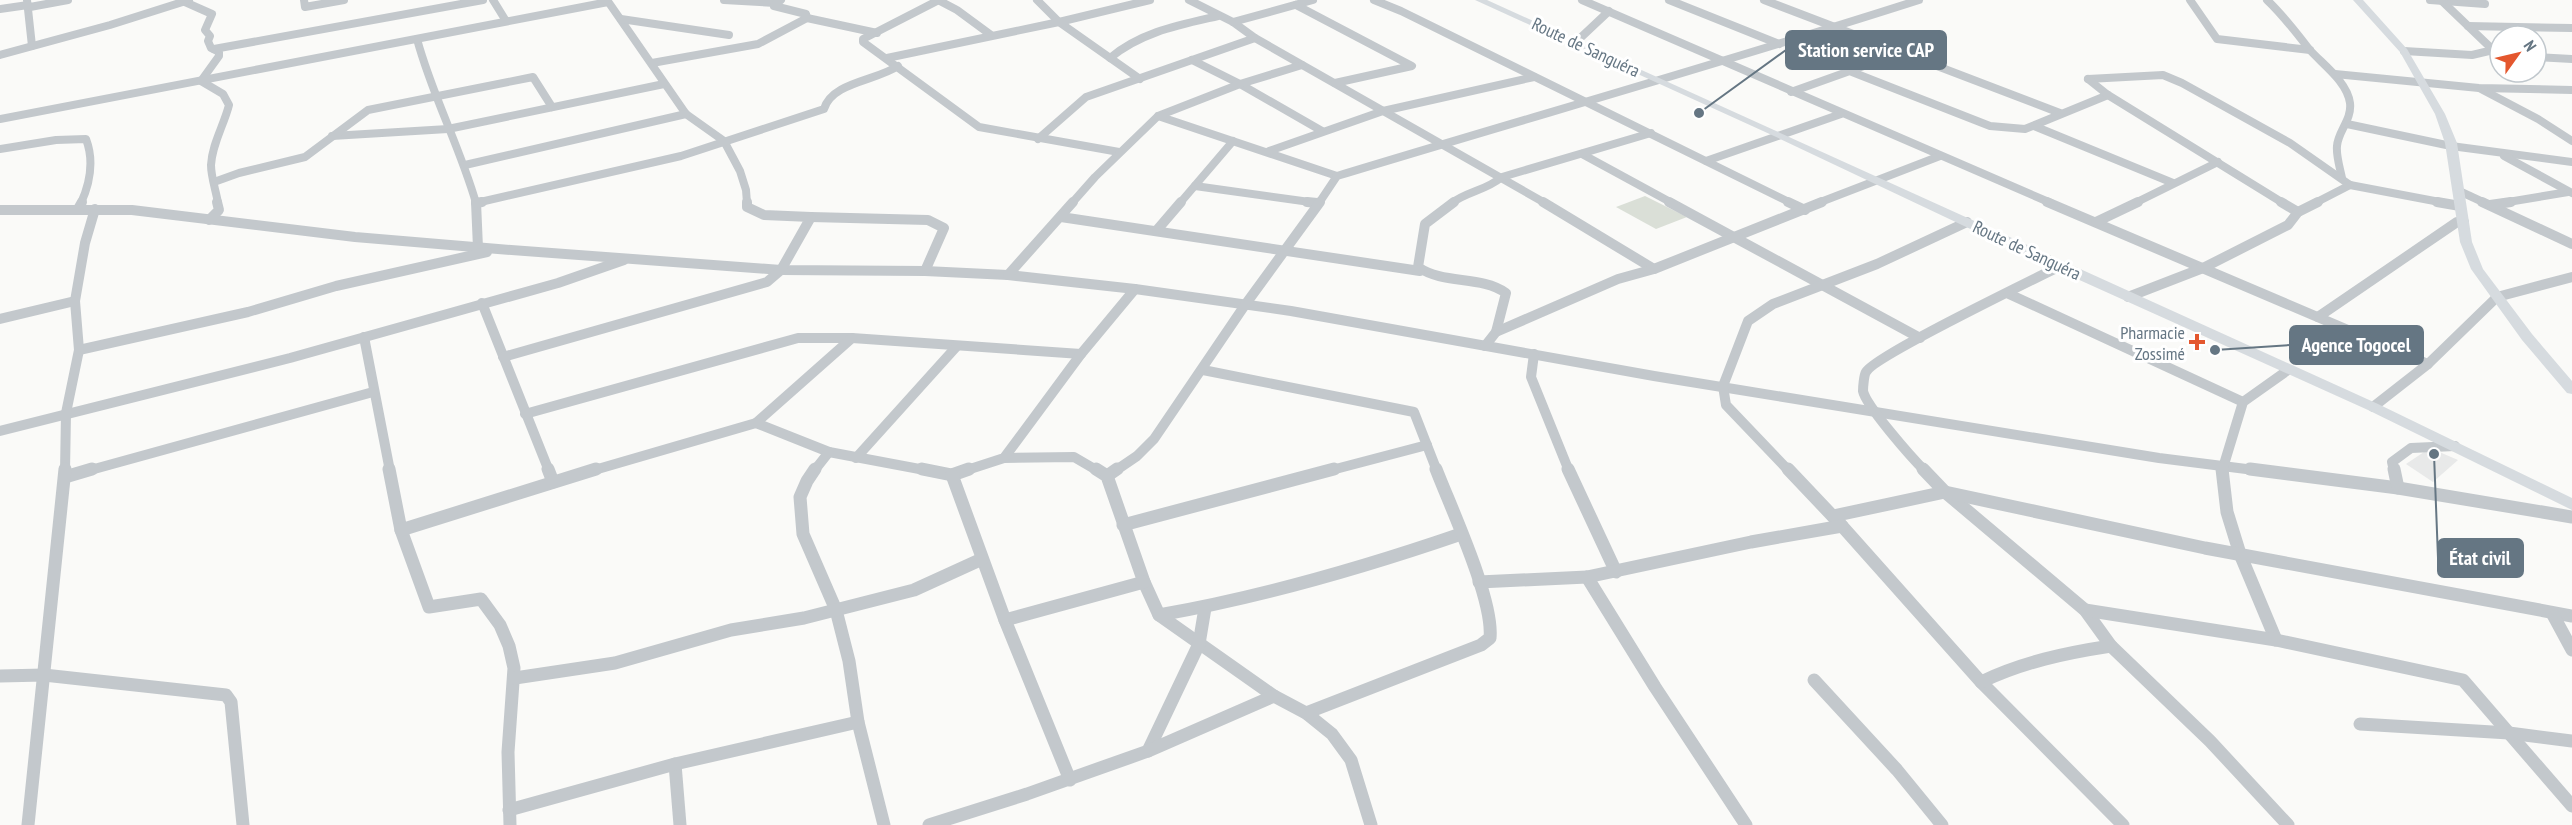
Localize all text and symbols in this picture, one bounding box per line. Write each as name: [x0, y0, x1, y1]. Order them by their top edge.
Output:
street label: Route de Sanguéra: [1528, 12, 1644, 82]
north arrow: [2488, 24, 2548, 84]
callout: Station service CAP: [1786, 31, 1946, 69]
text: N: [2520, 36, 2541, 55]
text: Station service CAP: [1798, 37, 1935, 63]
street label: Route de Sanguéra: [1969, 215, 2085, 285]
place label: Pharmacie Zossimé: [2120, 321, 2185, 365]
callout: Agence Togocel: [2290, 326, 2423, 364]
text: Agence Togocel: [2300, 332, 2411, 358]
marker: Pharmacie Zossimé: [2190, 335, 2204, 349]
callout: État civil: [2438, 539, 2523, 577]
text: État civil: [2449, 545, 2511, 571]

